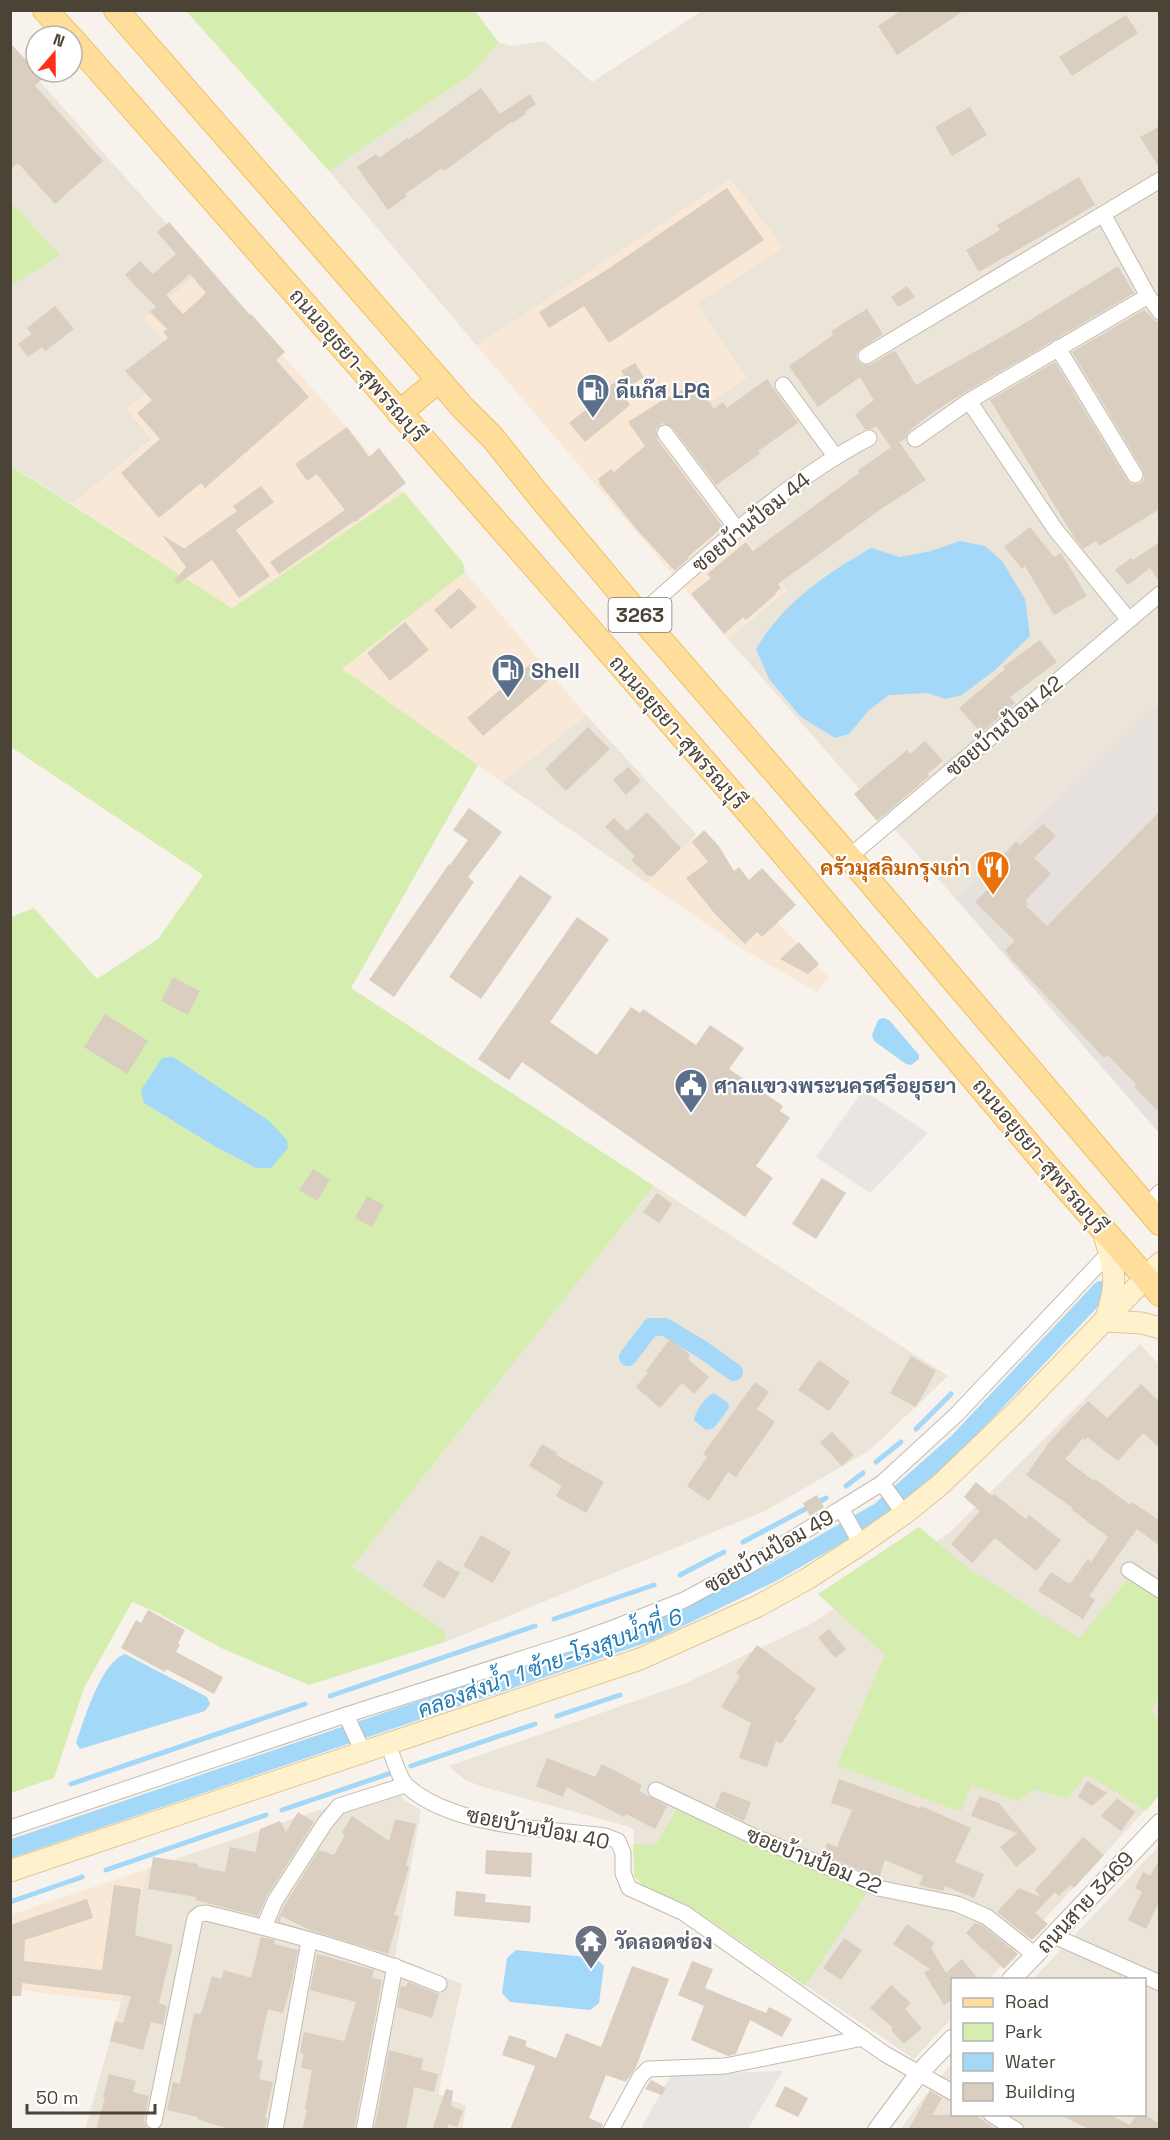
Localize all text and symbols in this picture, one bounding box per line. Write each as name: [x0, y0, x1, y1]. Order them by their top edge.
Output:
north arrow: [24, 24, 84, 84]
text: N: [50, 29, 68, 52]
street label: ถนนอยุธยา-สุพรรณบุรี: [283, 282, 432, 448]
fuel station icon: ดีแก๊ส LPG: [575, 372, 611, 419]
place label: ดีแก๊ส LPG: [616, 377, 710, 404]
street label: ซอยบ้านป้อม 44: [686, 466, 816, 578]
road number: 3263: [608, 598, 672, 632]
street label: ถนนอยุธยา-สุพรรณบุรี: [603, 649, 752, 815]
fuel station icon: Shell: [490, 652, 526, 699]
place label: Shell: [531, 657, 580, 684]
street label: ซอยบ้านป้อม 42: [940, 669, 1068, 783]
restaurant icon: ครัวมุสลิมกรุงเก่า: [975, 849, 1011, 896]
place label: ครัวมุสลิมกรุงเก่า: [820, 854, 970, 883]
public building icon: ศาลแขวงพระนครศรีอยุธยา: [673, 1067, 709, 1114]
place label: ศาลแขวงพระนครศรีอยุธยา: [714, 1072, 957, 1101]
street label: ถนนอยุธยา-สุพรรณบุรี: [966, 1073, 1113, 1240]
street label: ซอยบ้านป้อม 49: [700, 1503, 838, 1599]
water label: คลองส่งน้ำ 1 ซ้าย-โรงสูบน้ำที่ 6: [412, 1597, 687, 1726]
street label: ซอยบ้านป้อม 40: [464, 1801, 612, 1855]
street label: ซอยบ้านป้อม 22: [742, 1820, 886, 1900]
street label: ถนนสาย 3469: [1031, 1845, 1139, 1959]
temple icon: วัดลอดช่อง: [573, 1923, 609, 1970]
place label: วัดลอดช่อง: [614, 1928, 713, 1955]
legend: [951, 1978, 1146, 2116]
text: Road: [1005, 1990, 1049, 2013]
text: Park: [1005, 2020, 1043, 2043]
text: Water: [1005, 2050, 1056, 2073]
scale bar: [27, 2077, 154, 2115]
text: Building: [1005, 2080, 1075, 2103]
text: 50 m: [36, 2086, 78, 2109]

